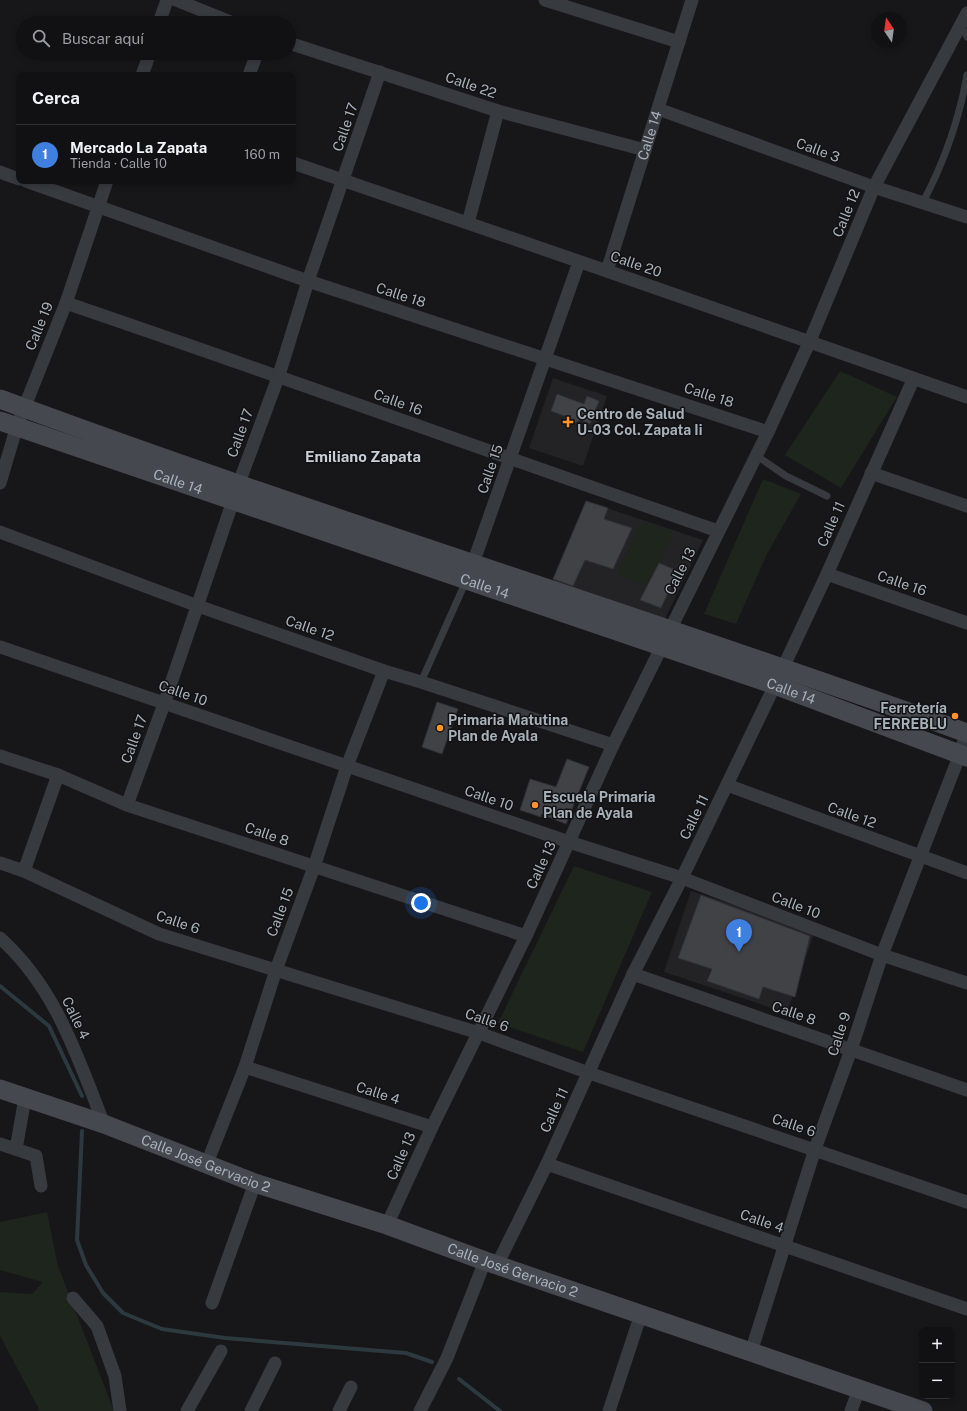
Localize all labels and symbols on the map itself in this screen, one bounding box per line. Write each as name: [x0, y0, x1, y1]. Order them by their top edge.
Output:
north arrow: [871, 12, 907, 48]
street label: Calle 22: [443, 69, 499, 101]
street label: Calle 17: [329, 100, 361, 154]
street label: Calle 14: [634, 109, 665, 162]
street label: Calle 3: [794, 135, 842, 165]
street label: Calle 12: [829, 187, 863, 239]
street label: Calle 20: [608, 248, 664, 280]
street label: Calle 18: [374, 279, 428, 311]
street label: Calle 19: [22, 299, 56, 353]
street label: Calle 18: [682, 379, 736, 411]
street label: Calle 16: [371, 386, 425, 418]
place label: Centro de Salud U-03 Col. Zapata Ii: [577, 406, 702, 438]
street label: Calle 17: [224, 407, 256, 459]
marker: Centro de Salud U-03 Col. Zapata Ii: [562, 416, 574, 428]
street label: Calle 15: [474, 442, 506, 496]
district label: Emiliano Zapata: [305, 448, 421, 465]
street label: Calle 14: [151, 466, 205, 497]
street label: Calle 11: [814, 499, 848, 549]
street label: Calle 13: [661, 545, 699, 597]
street label: Calle 16: [875, 567, 929, 599]
street label: Calle 14: [458, 570, 512, 602]
street label: Calle 12: [284, 612, 336, 644]
street label: Calle 14: [765, 675, 818, 708]
street label: Calle 10: [156, 677, 210, 709]
place label: Ferretería FERREBLU: [873, 700, 947, 732]
marker: Ferretería FERREBLU: [950, 711, 960, 721]
place label: Primaria Matutina Plan de Ayala: [448, 712, 568, 744]
street label: Calle 17: [118, 713, 150, 765]
marker: Primaria Matutina Plan de Ayala: [435, 723, 445, 733]
street label: Calle 10: [462, 782, 516, 814]
place label: Escuela Primaria Plan de Ayala: [543, 789, 655, 821]
street label: Calle 11: [676, 792, 712, 842]
street label: Calle 12: [826, 799, 878, 831]
marker: Escuela Primaria Plan de Ayala: [530, 800, 540, 810]
street label: Calle 8: [243, 819, 291, 849]
street label: Calle 13: [523, 838, 559, 891]
street label: Calle 15: [263, 885, 297, 939]
street label: Calle 10: [769, 888, 823, 922]
your location: [411, 893, 431, 913]
street label: Calle 6: [154, 907, 202, 937]
pin: 1: [726, 919, 752, 952]
street label: Calle 4: [59, 994, 93, 1042]
street label: Calle 8: [770, 998, 818, 1028]
street label: Calle 6: [463, 1005, 511, 1035]
street label: Calle 9: [824, 1010, 854, 1058]
street label: Calle 4: [354, 1078, 402, 1108]
street label: Calle 11: [537, 1085, 571, 1135]
street label: Calle 6: [770, 1110, 818, 1140]
street label: Calle 13: [383, 1129, 419, 1183]
street label: Calle José Gervacio 2: [139, 1131, 272, 1195]
street label: Calle 4: [738, 1206, 786, 1236]
street label: Calle José Gervacio 2: [445, 1240, 580, 1300]

